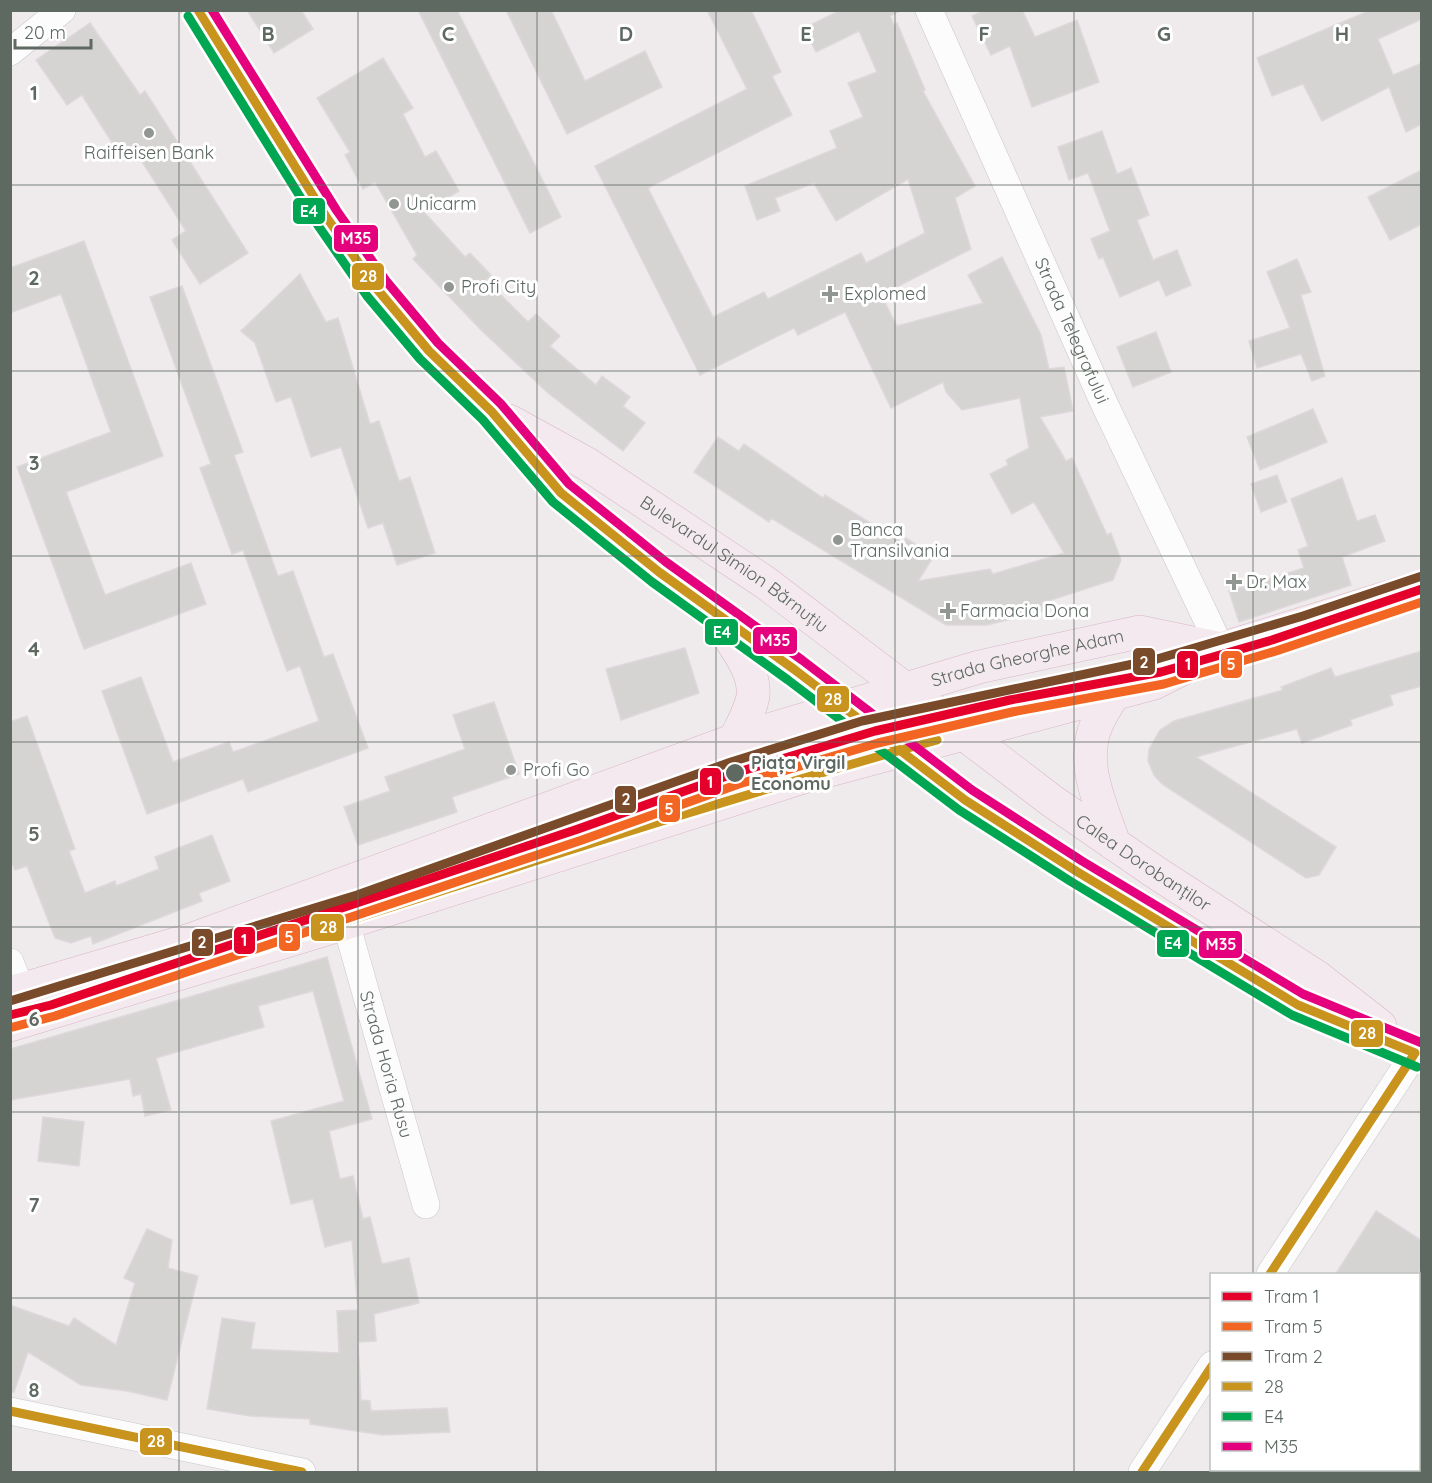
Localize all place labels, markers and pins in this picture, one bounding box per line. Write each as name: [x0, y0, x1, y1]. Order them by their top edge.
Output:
marker: Raiffeisen Bank: [142, 126, 156, 140]
place label: Raiffeisen Bank: [84, 141, 214, 164]
place label: Unicarm: [406, 192, 477, 215]
marker: Unicarm: [387, 197, 401, 211]
place label: Profi City: [461, 275, 536, 298]
marker: Profi City: [442, 280, 456, 294]
place label: Explomed: [844, 282, 926, 305]
marker: Explomed: [821, 285, 839, 303]
place label: Banca Transilvania: [850, 518, 949, 562]
marker: Banca Transilvania: [831, 533, 845, 547]
place label: Dr. Max: [1246, 570, 1307, 593]
marker: Dr. Max: [1227, 575, 1241, 589]
place label: Farmacia Dona: [960, 599, 1089, 622]
marker: Farmacia Dona: [941, 604, 955, 618]
place label: Piața Virgil Economu: [751, 751, 846, 795]
place label: Profi Go: [523, 758, 590, 781]
marker: Piața Virgil Economu: [724, 762, 746, 784]
marker: Profi Go: [504, 763, 518, 777]

